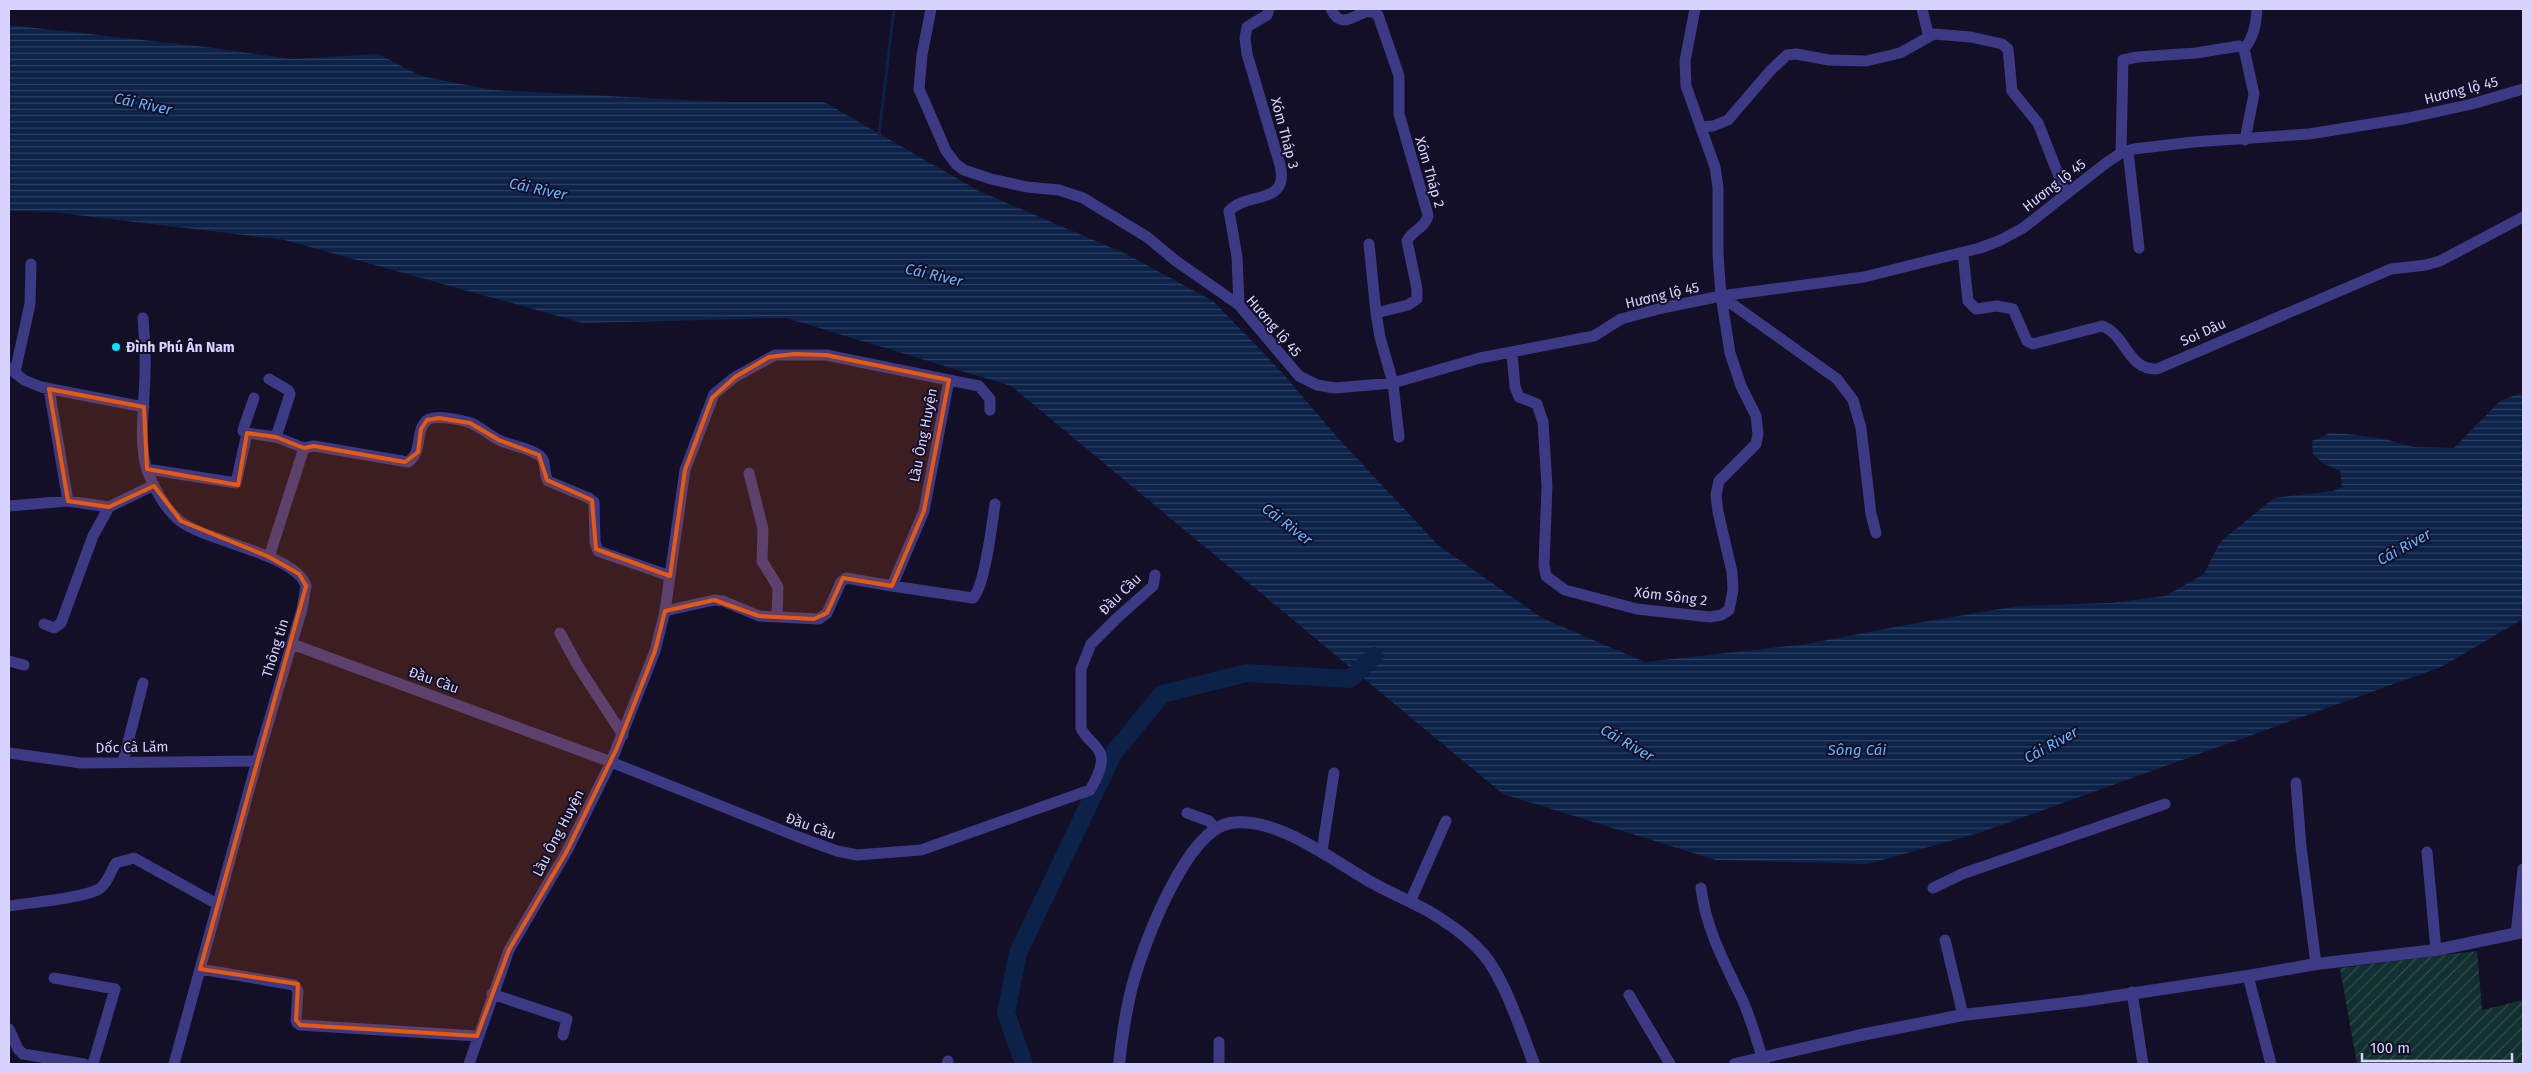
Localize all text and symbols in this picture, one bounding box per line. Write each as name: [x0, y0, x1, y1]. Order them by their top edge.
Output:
street label: Hương lộ 45: [2422, 73, 2500, 108]
water label: Cái River: [113, 89, 175, 119]
street label: Xóm Tháp 3: [1267, 96, 1302, 171]
street label: Xóm Tháp 2: [1411, 135, 1448, 210]
street label: Hương lộ 45: [2019, 155, 2089, 215]
water label: Cái River: [508, 174, 570, 204]
water label: Cái River: [903, 260, 966, 291]
street label: Hương lộ 45: [1623, 279, 1701, 312]
street label: Hương lộ 45: [1242, 292, 1305, 360]
street label: Soi Dâu: [2178, 315, 2229, 350]
place label: Đình Phú Ân Nam: [126, 338, 235, 356]
marker: Đình Phú Ân Nam: [110, 341, 122, 353]
street label: Lầu Ông Huyện: [905, 386, 941, 484]
water label: Cái River: [1258, 499, 1317, 550]
water label: Cái River: [2374, 524, 2435, 569]
street label: Đầu Cầu: [1095, 569, 1145, 619]
street label: Xóm Sông 2: [1634, 584, 1708, 609]
street label: Thông tin: [259, 617, 292, 679]
street label: Đầu Cầu: [406, 663, 462, 697]
water label: Cái River: [1597, 721, 1658, 766]
water label: Cái River: [2021, 722, 2082, 767]
street label: Dốc Cà Lăm: [95, 737, 169, 757]
water label: Sông Cái: [1827, 741, 1886, 759]
street label: Lầu Ông Huyện: [528, 786, 588, 880]
street label: Đầu Cầu: [783, 809, 839, 843]
scale bar: [2362, 1030, 2512, 1062]
text: 100 m: [2370, 1039, 2410, 1057]

